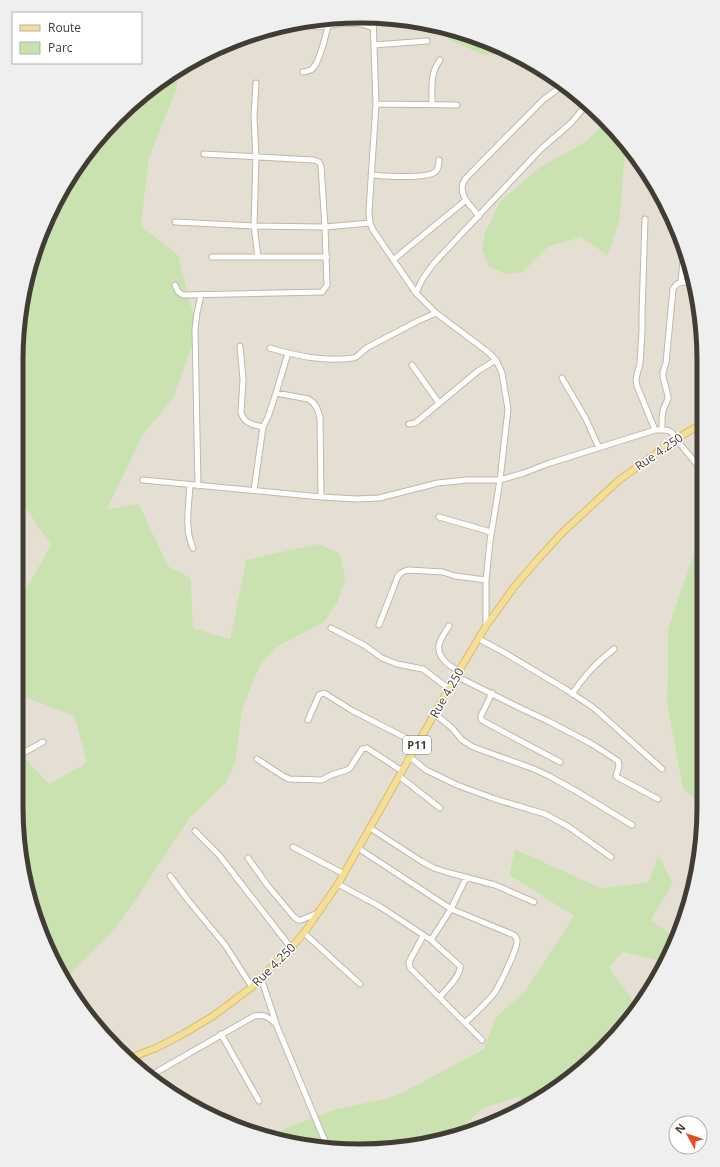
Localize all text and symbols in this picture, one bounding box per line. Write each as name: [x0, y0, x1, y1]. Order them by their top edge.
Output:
legend: [12, 12, 142, 64]
text: Route: [48, 19, 81, 36]
text: Parc: [48, 39, 73, 56]
street label: Rue 4.250: [631, 429, 686, 474]
street label: Rue 4.250: [425, 664, 468, 721]
road number: P11: [403, 736, 431, 754]
street label: Rue 4.250: [248, 939, 299, 990]
north arrow: [668, 1115, 708, 1155]
text: N: [671, 1120, 689, 1137]

